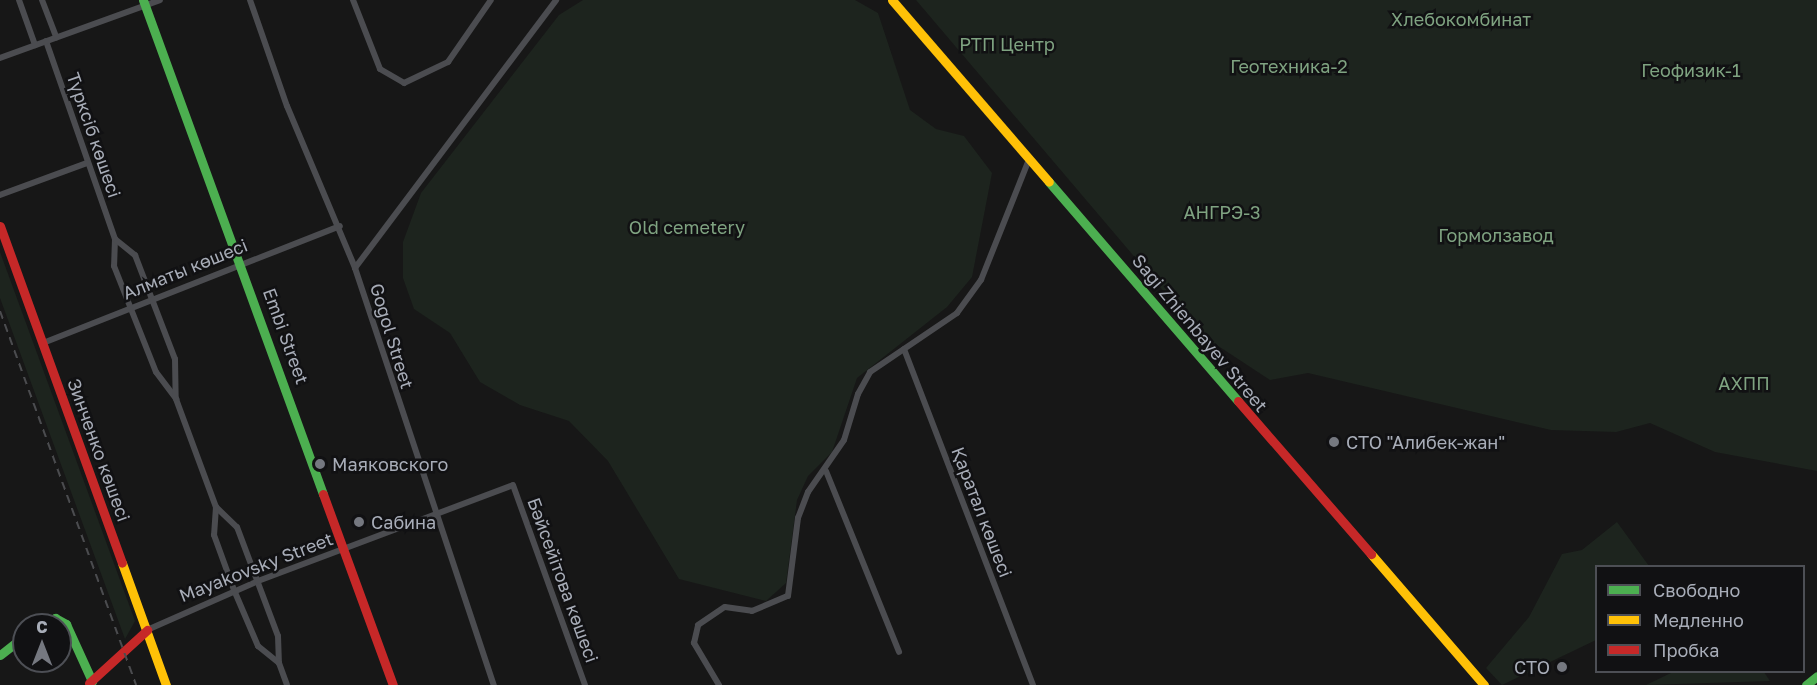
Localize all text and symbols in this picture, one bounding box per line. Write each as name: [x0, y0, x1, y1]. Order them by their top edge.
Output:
park label: Хлебокомбинат: [1391, 8, 1531, 30]
park label: РТП Центр: [959, 33, 1055, 55]
park label: Геотехника-2: [1230, 55, 1348, 77]
park label: Геофизик-1: [1641, 59, 1741, 81]
street label: Түрксіб көшесі: [62, 69, 126, 201]
park label: АНГРЭ-3: [1183, 201, 1261, 223]
park label: Old cemetery: [629, 216, 745, 238]
park label: Гормолзавод: [1438, 224, 1554, 246]
street label: Алматы көшесі: [119, 234, 251, 304]
street label: Sagi Zhienbayev Street: [1128, 250, 1272, 416]
street label: Gogol Street: [366, 281, 418, 391]
street label: Embi Street: [259, 285, 313, 387]
park label: АХПП: [1718, 372, 1770, 394]
street label: Зинченко көшесі: [63, 376, 135, 524]
place label: СТО "Алибек-жан": [1346, 431, 1505, 453]
marker: СТО "Алибек-жан": [1327, 435, 1341, 449]
street label: Қаратал көшесі: [947, 444, 1017, 580]
place label: Маяковского: [332, 453, 448, 475]
marker: Маяковского: [313, 457, 327, 471]
street label: Бәйсейітова көшесі: [523, 494, 603, 666]
place label: Сабина: [371, 511, 436, 533]
marker: Сабина: [352, 515, 366, 529]
street label: Mayakovsky Street: [176, 528, 336, 606]
legend: [1595, 565, 1805, 673]
text: Свободно: [1653, 579, 1740, 601]
text: Медленно: [1653, 609, 1744, 631]
north arrow: [12, 613, 72, 673]
text: С: [36, 617, 48, 637]
text: Пробка: [1653, 639, 1719, 661]
place label: СТО: [1514, 656, 1550, 678]
marker: СТО: [1555, 660, 1569, 674]

